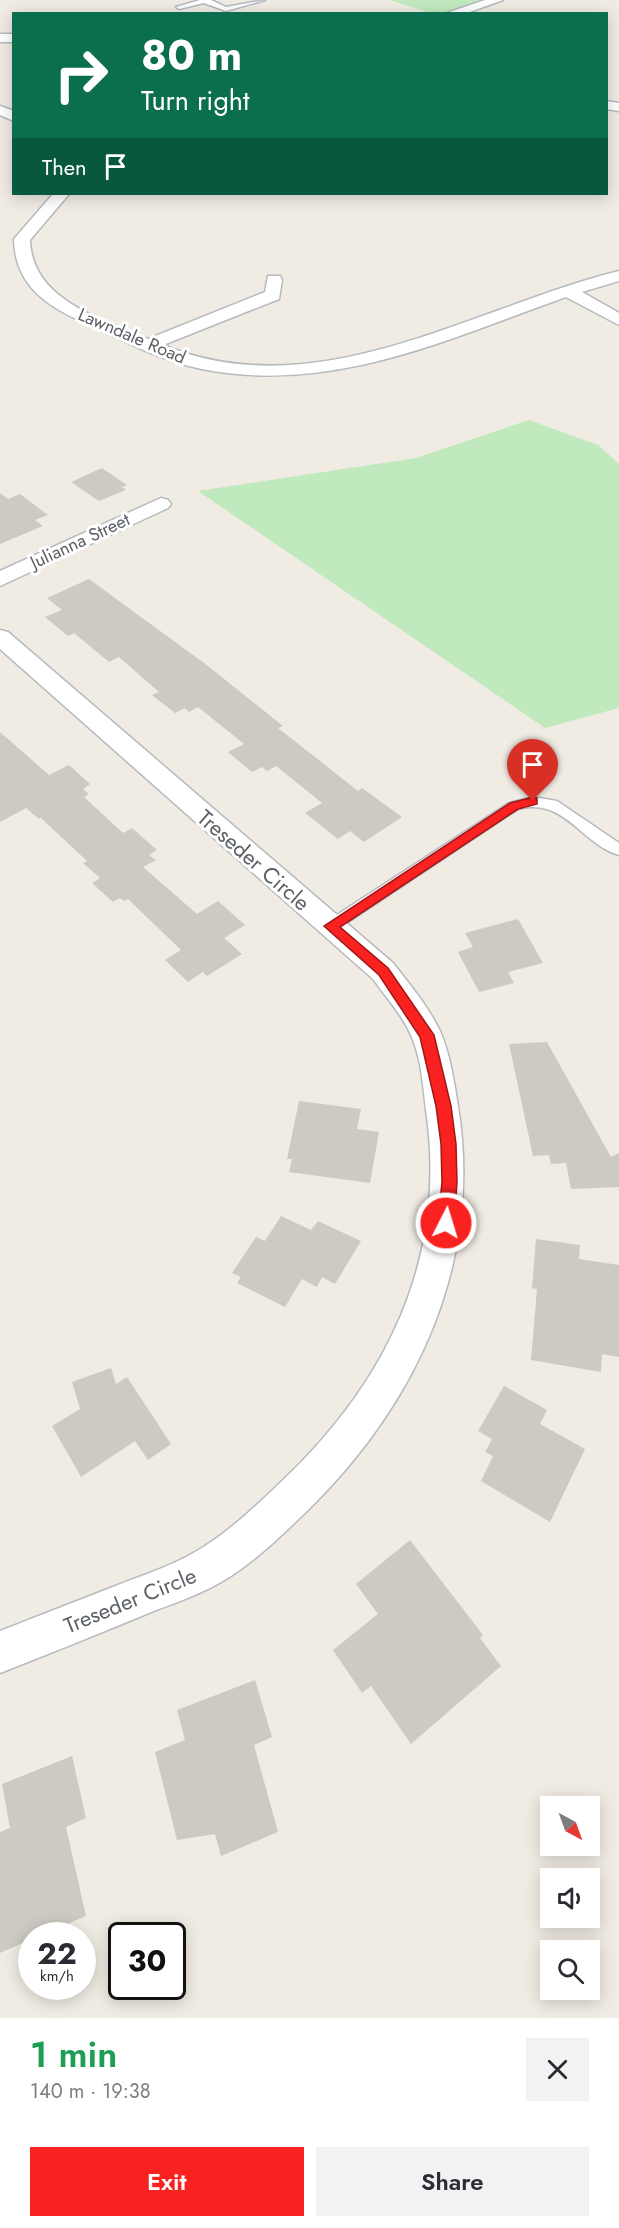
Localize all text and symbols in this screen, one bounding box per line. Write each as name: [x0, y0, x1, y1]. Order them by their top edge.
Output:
text: 80 m: [141, 25, 242, 86]
icon: right: [42, 36, 120, 114]
text: Turn right: [141, 81, 249, 120]
icon: arrive: [99, 150, 132, 183]
text: Then: [42, 151, 87, 183]
street label: Lawndale Road: [74, 302, 190, 370]
street label: Julianna Street: [24, 506, 135, 576]
pin: [507, 739, 558, 801]
icon: arrive: [516, 748, 549, 781]
street label: Treseder Circle: [191, 802, 317, 918]
position arrow: [414, 1191, 478, 1255]
street label: Treseder Circle: [59, 1559, 201, 1641]
north arrow: [540, 1796, 600, 1856]
map controls: [540, 1796, 600, 2000]
button: sound: [540, 1868, 600, 1928]
speed limit sign: 30: [108, 1922, 186, 2000]
text: 22: [37, 1932, 77, 1975]
button: search: [540, 1940, 600, 2000]
text: km/h: [40, 1965, 74, 1987]
text: 1 min: [30, 2028, 117, 2080]
button: close: [526, 2038, 589, 2101]
text: 140 m · 19:38: [30, 2077, 151, 2106]
button: Exit: [30, 2147, 304, 2216]
button: Share: [316, 2147, 589, 2216]

